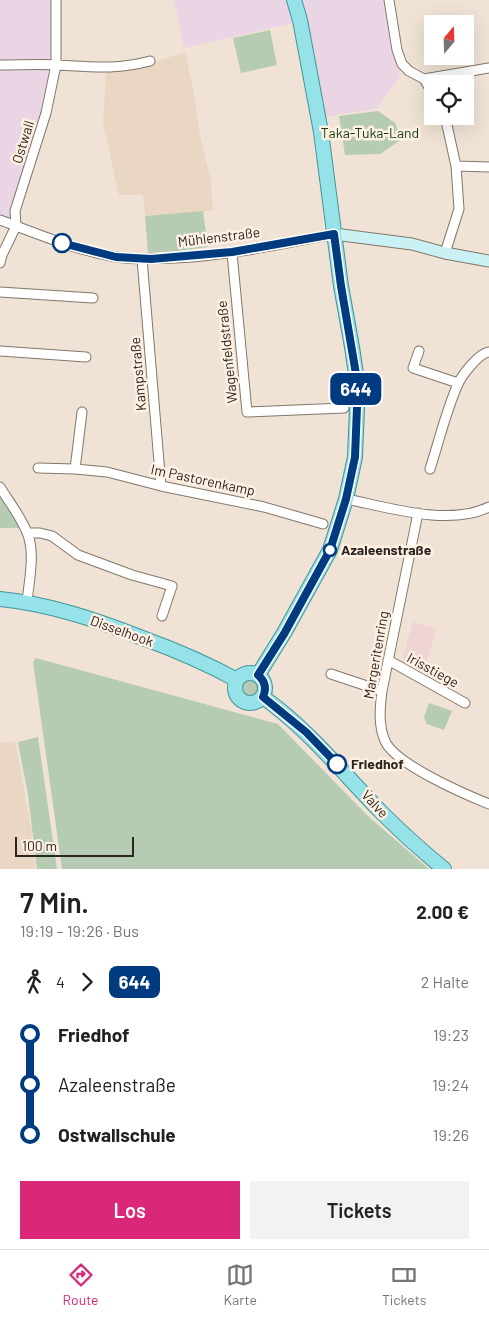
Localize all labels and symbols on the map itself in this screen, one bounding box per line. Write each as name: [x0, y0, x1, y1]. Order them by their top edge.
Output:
north arrow: [424, 15, 474, 65]
street label: Ostwall: [8, 118, 37, 165]
park label: Taka-Tuka-Land: [321, 124, 419, 141]
street label: Mühlenstraße: [177, 223, 261, 250]
unlabelled marker: [52, 233, 72, 253]
street label: Wagenfeldstraße: [213, 300, 240, 404]
street label: Kampstraße: [126, 336, 149, 412]
line badge: 644: [327, 373, 385, 405]
street label: Im Pastorenkamp: [149, 460, 257, 499]
place label: Azaleenstraße: [341, 541, 432, 558]
marker: Azaleenstraße: [323, 543, 337, 557]
street label: Margeritenring: [359, 609, 392, 700]
street label: Disselhook: [88, 611, 156, 650]
street label: Irisstiege: [404, 648, 462, 691]
marker: Friedhof: [327, 754, 347, 774]
place label: Friedhof: [351, 755, 404, 772]
street label: Valve: [358, 786, 392, 821]
scale bar: [15, 834, 134, 857]

